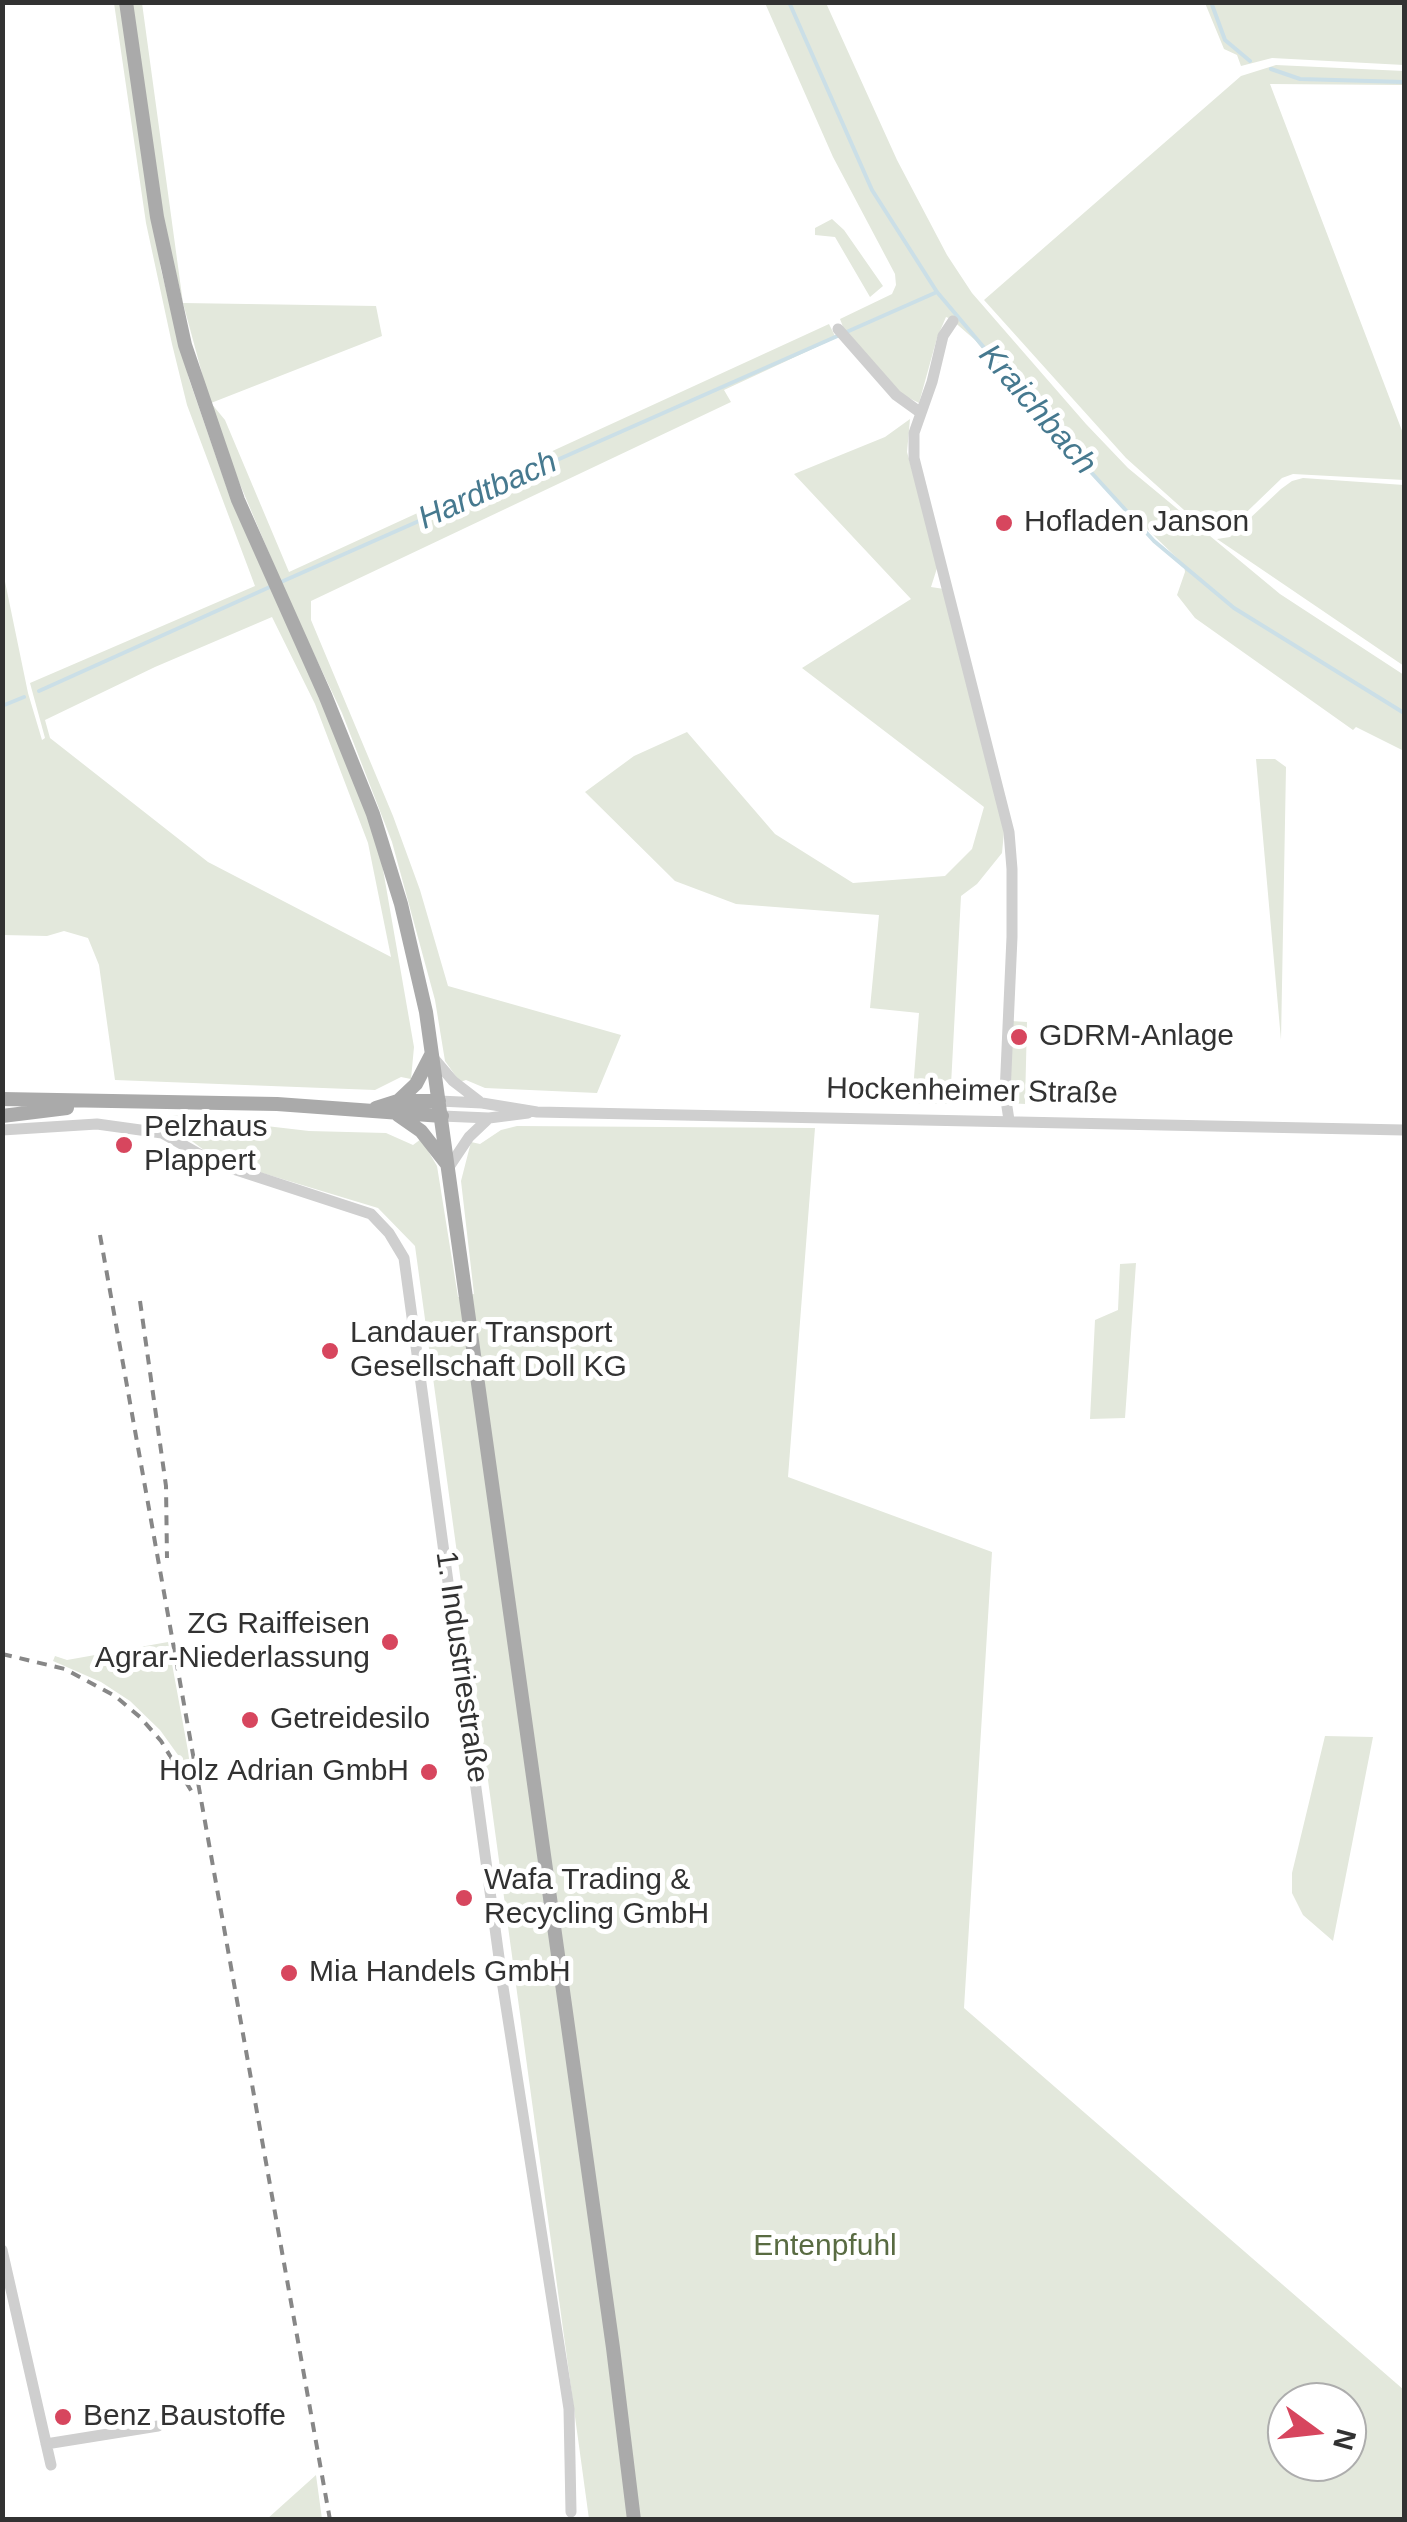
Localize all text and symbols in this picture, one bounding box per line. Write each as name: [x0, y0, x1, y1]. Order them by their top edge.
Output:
water label: Kraichbach: [970, 337, 1104, 483]
water label: Hardtbach: [413, 443, 563, 539]
place label: Hofladen Janson: [1024, 505, 1249, 541]
marker: Hofladen Janson: [993, 512, 1015, 534]
place label: GDRM-Anlage: [1039, 1019, 1234, 1055]
marker: GDRM-Anlage: [1008, 1026, 1030, 1048]
street label: Hockenheimer Straße: [826, 1071, 1118, 1113]
place label: Pelzhaus Plappert: [144, 1110, 267, 1180]
marker: Pelzhaus Plappert: [113, 1134, 135, 1156]
place label: Landauer Transport Gesellschaft Doll KG: [350, 1316, 627, 1386]
marker: Landauer Transport Gesellschaft Doll KG: [319, 1340, 341, 1362]
street label: 1. Industriestraße: [427, 1549, 495, 1785]
place label: ZG Raiffeisen Agrar-Niederlassung: [95, 1607, 370, 1678]
marker: ZG Raiffeisen Agrar-Niederlassung: [379, 1631, 401, 1653]
place label: Getreidesilo: [270, 1702, 430, 1738]
marker: Getreidesilo: [239, 1709, 261, 1731]
place label: Holz Adrian GmbH: [159, 1754, 409, 1790]
marker: Holz Adrian GmbH: [418, 1761, 440, 1783]
place label: Wafa Trading & Recycling GmbH: [484, 1863, 709, 1934]
marker: Wafa Trading & Recycling GmbH: [453, 1887, 475, 1909]
place label: Mia Handels GmbH: [309, 1955, 571, 1991]
marker: Mia Handels GmbH: [278, 1962, 300, 1984]
park label: Entenpfuhl: [753, 2229, 897, 2265]
north arrow: [1267, 2382, 1367, 2482]
place label: Benz Baustoffe: [83, 2399, 286, 2435]
marker: Benz Baustoffe: [52, 2406, 74, 2428]
text: N: [1327, 2426, 1362, 2453]

